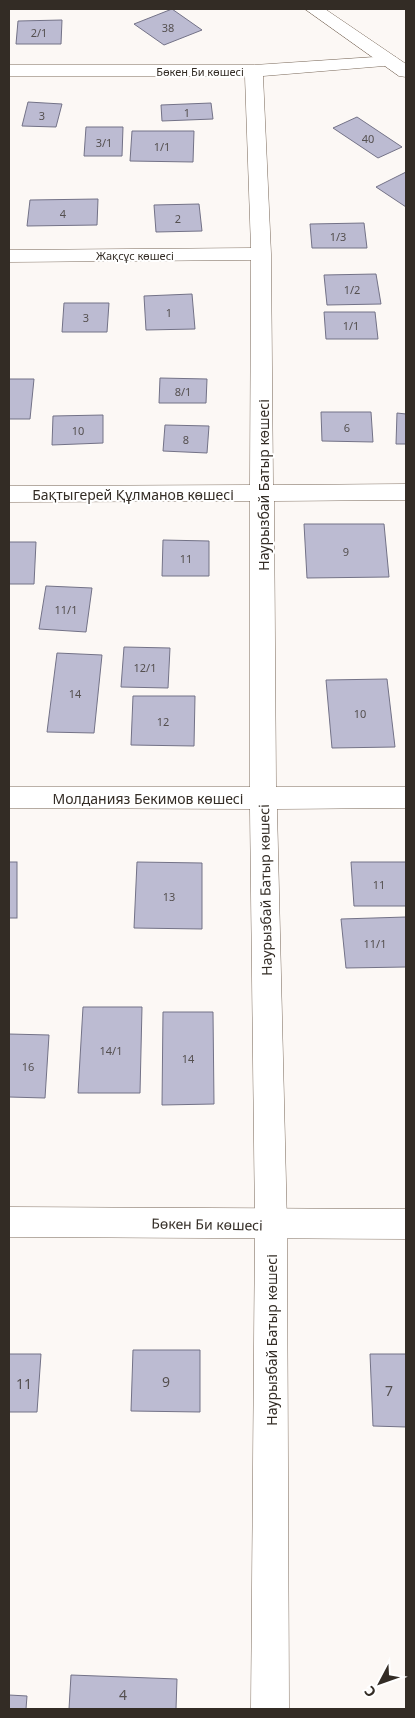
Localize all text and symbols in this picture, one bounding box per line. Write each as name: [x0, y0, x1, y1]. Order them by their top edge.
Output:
house number: 38: [162, 20, 174, 35]
house number: 2/1: [31, 25, 47, 40]
street label: Бөкен Би көшесі: [156, 64, 244, 79]
house number: 1: [184, 105, 190, 120]
house number: 3: [39, 108, 45, 123]
house number: 40: [362, 131, 374, 146]
house number: 3/1: [96, 135, 112, 150]
house number: 1/1: [154, 139, 170, 154]
house number: 4: [60, 206, 67, 221]
house number: 2: [175, 211, 181, 226]
house number: 1/3: [330, 229, 346, 244]
street label: Жақсұс көшесі: [96, 248, 174, 263]
house number: 1/2: [344, 282, 360, 297]
house number: 1: [166, 305, 172, 320]
house number: 3: [83, 310, 89, 325]
house number: 1/1: [343, 318, 359, 333]
house number: 8/1: [175, 384, 191, 399]
street label: Наурызбай Батыр көшесі: [254, 399, 273, 571]
house number: 6: [344, 420, 350, 435]
house number: 10: [72, 423, 84, 438]
house number: 8: [183, 432, 189, 447]
street label: Бақтыгерей Құлманов көшесі: [32, 485, 234, 504]
house number: 9: [343, 544, 349, 559]
house number: 11: [180, 551, 192, 566]
house number: 11/1: [55, 602, 77, 617]
house number: 12/1: [134, 660, 156, 675]
house number: 14: [69, 686, 82, 701]
house number: 10: [354, 706, 366, 721]
house number: 12: [157, 714, 169, 729]
street label: Молданияз Бекимов көшесі: [53, 789, 243, 808]
street label: Наурызбай Батыр көшесі: [254, 804, 276, 976]
house number: 11: [373, 877, 385, 892]
house number: 13: [163, 889, 175, 904]
house number: 11/1: [364, 936, 386, 951]
house number: 14/1: [100, 1043, 122, 1058]
house number: 14: [182, 1051, 195, 1066]
house number: 16: [22, 1059, 34, 1074]
street label: Бөкен Би көшесі: [151, 1214, 263, 1234]
street label: Наурызбай Батыр көшесі: [262, 1254, 281, 1426]
house number: 9: [162, 1372, 170, 1391]
house number: 11: [16, 1374, 32, 1393]
house number: 7: [385, 1381, 393, 1400]
north arrow: [355, 1658, 405, 1708]
text: С: [360, 1682, 380, 1701]
house number: 4: [119, 1685, 127, 1704]

